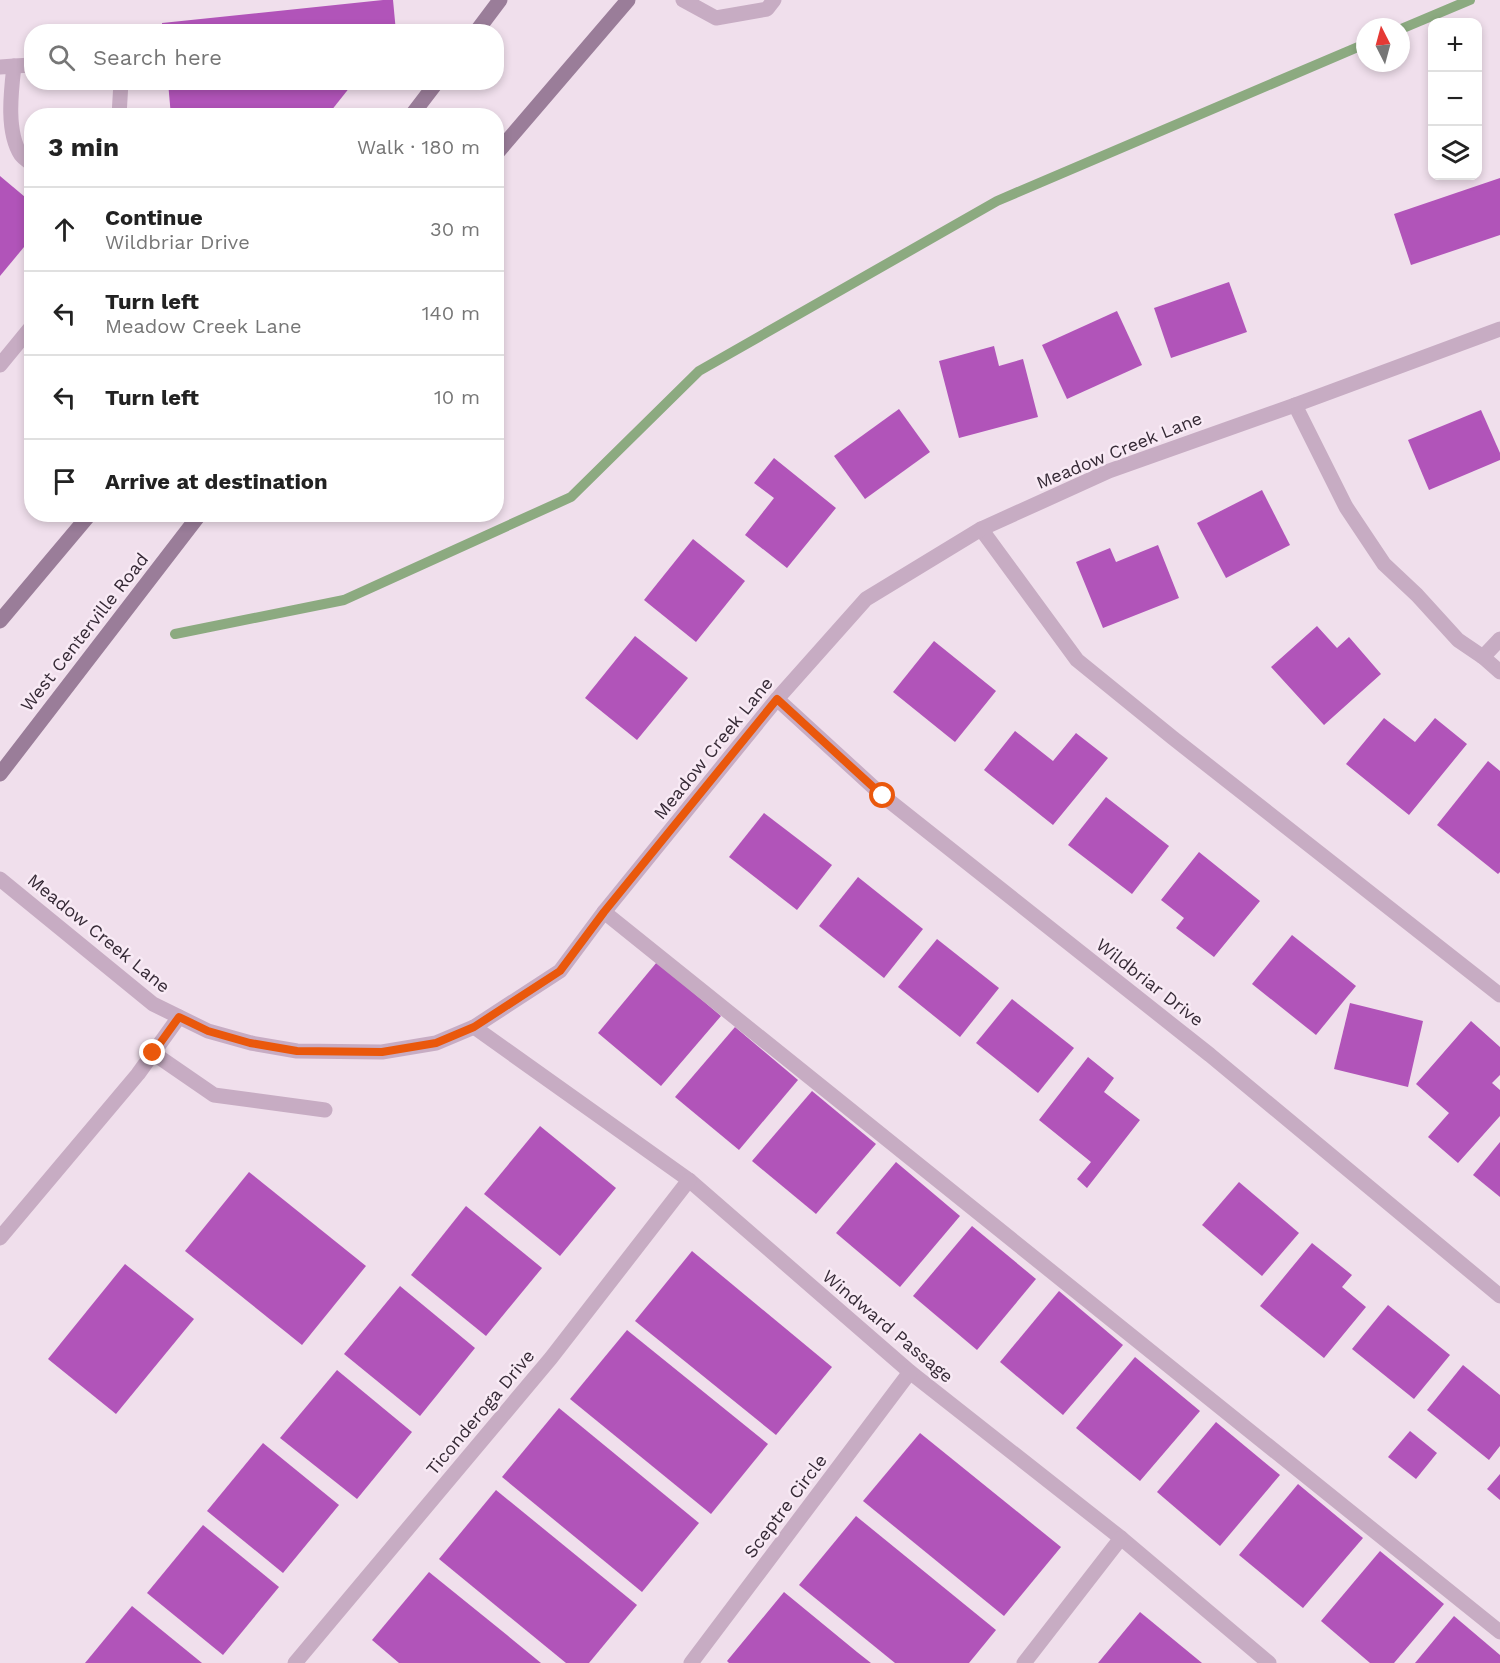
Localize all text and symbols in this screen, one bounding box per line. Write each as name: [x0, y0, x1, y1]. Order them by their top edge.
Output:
north arrow: [1356, 18, 1410, 72]
map controls: [1428, 18, 1482, 180]
button: +: [1428, 18, 1482, 72]
search box: [24, 24, 504, 90]
icon: search: [45, 41, 78, 74]
text: Search here: [93, 45, 222, 70]
button: −: [1428, 72, 1482, 126]
button: layers: [1428, 126, 1482, 180]
text: 3 min: [48, 132, 119, 162]
text: Walk · 180 m: [357, 135, 480, 159]
text: Continue: [105, 205, 203, 230]
icon: ahead: [48, 213, 81, 246]
text: 30 m: [430, 217, 480, 241]
text: Wildbriar Drive: [105, 230, 250, 254]
text: Turn left: [105, 289, 199, 314]
icon: left: [48, 297, 81, 330]
text: 140 m: [422, 301, 480, 325]
text: Meadow Creek Lane: [105, 314, 302, 338]
icon: left: [48, 381, 81, 414]
text: Turn left: [105, 385, 199, 410]
text: 10 m: [434, 385, 480, 409]
street label: Meadow Creek Lane: [1033, 407, 1205, 493]
icon: arrive: [48, 465, 81, 498]
text: Arrive at destination: [105, 469, 328, 494]
street label: West Centerville Road: [16, 549, 152, 715]
street label: Meadow Creek Lane: [649, 673, 777, 823]
route start: [869, 782, 895, 808]
street label: Meadow Creek Lane: [24, 869, 174, 997]
street label: Wildbriar Drive: [1092, 934, 1208, 1030]
route end: [139, 1039, 165, 1065]
street label: Windward Passage: [818, 1265, 958, 1387]
street label: Ticonderoga Drive: [421, 1345, 539, 1479]
street label: Sceptre Circle: [739, 1450, 831, 1562]

